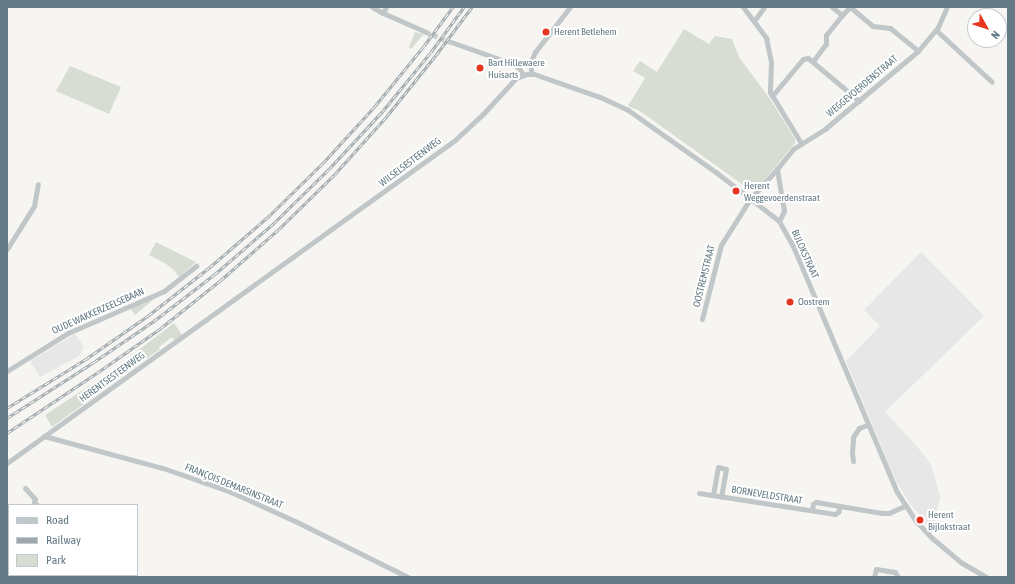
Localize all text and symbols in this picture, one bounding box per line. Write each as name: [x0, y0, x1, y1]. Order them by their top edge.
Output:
north arrow: [967, 8, 1007, 48]
place label: Herent Betlehem: [554, 26, 617, 38]
marker: Herent Betlehem: [541, 27, 551, 37]
text: N: [989, 29, 1002, 41]
street label: WEGGEVOERDENSTRAAT: [824, 53, 900, 119]
place label: Bart Hillewaere Huisarts: [488, 56, 545, 80]
marker: Bart Hillewaere Huisarts: [475, 63, 485, 73]
street label: WILSELSESTEENWEG: [377, 135, 443, 189]
place label: Herent Weggevoerdenstraat: [744, 179, 820, 202]
marker: Herent Weggevoerdenstraat: [731, 186, 741, 196]
street label: BIJLOKSTRAAT: [789, 228, 821, 280]
street label: OOSTREMSTRAAT: [690, 244, 718, 308]
street label: OUDE WAKKERZEELSEBAAN: [50, 285, 146, 337]
place label: Oostrem: [798, 296, 830, 308]
marker: Oostrem: [785, 297, 795, 307]
street label: HERENTSESTEENWEG: [77, 349, 147, 405]
street label: FRANÇOIS DEMARSINSTRAAT: [183, 461, 285, 511]
street label: BORNEVELDSTRAAT: [731, 483, 803, 507]
legend: [8, 504, 138, 576]
place label: Herent Bijlokstraat: [928, 508, 970, 532]
text: Road: [46, 513, 69, 527]
marker: Herent Bijlokstraat: [915, 515, 925, 525]
text: Railway: [46, 533, 81, 547]
text: Park: [46, 553, 66, 567]

